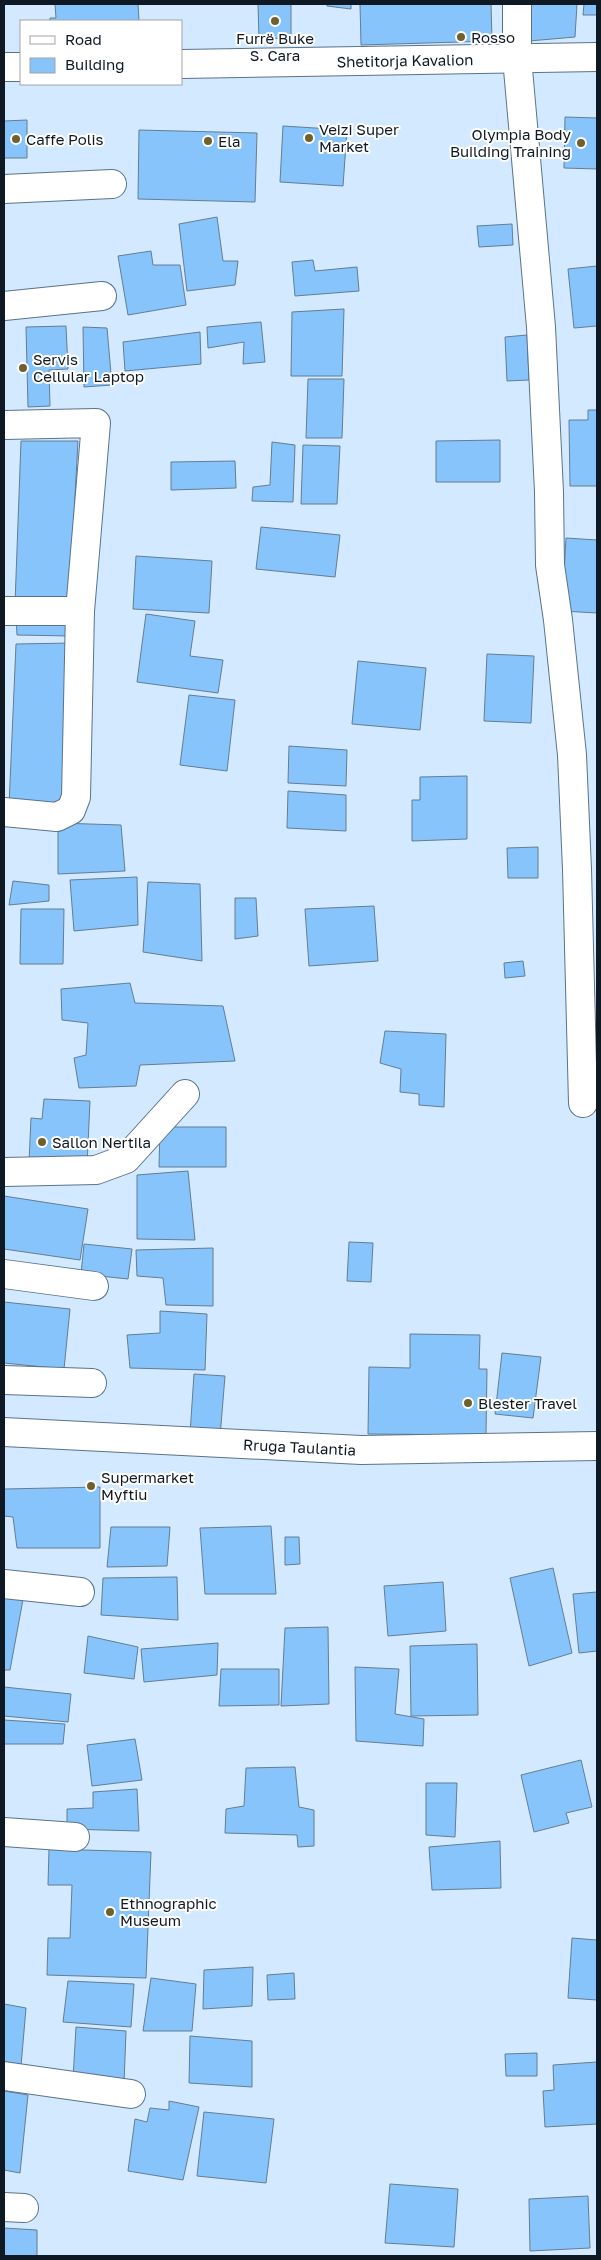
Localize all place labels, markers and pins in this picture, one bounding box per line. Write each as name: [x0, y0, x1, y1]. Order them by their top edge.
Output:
marker: Furrë Buke S. Cara: [269, 15, 281, 27]
place label: Rosso: [471, 28, 515, 46]
place label: Furrë Buke S. Cara: [236, 29, 314, 64]
marker: Rosso: [455, 31, 467, 43]
place label: Veizi Super Market: [319, 120, 399, 155]
place label: Olympia Body Building Training: [450, 125, 572, 160]
place label: Caffe Polis: [26, 130, 104, 148]
place label: Ela: [218, 132, 240, 150]
marker: Veizi Super Market: [303, 132, 315, 144]
marker: Caffe Polis: [10, 133, 22, 145]
marker: Ela: [202, 135, 214, 147]
marker: Olympia Body Building Training: [575, 137, 587, 149]
place label: Servis Cellular Laptop: [33, 350, 144, 385]
marker: Servis Cellular Laptop: [17, 362, 29, 374]
place label: Sallon Nertila: [52, 1133, 151, 1151]
marker: Sallon Nertila: [36, 1136, 48, 1148]
place label: Blester Travel: [478, 1394, 577, 1412]
marker: Blester Travel: [462, 1397, 474, 1409]
place label: Supermarket Myftiu: [101, 1468, 194, 1503]
marker: Supermarket Myftiu: [85, 1480, 97, 1492]
place label: Ethnographic Museum: [120, 1894, 217, 1929]
marker: Ethnographic Museum: [104, 1906, 116, 1918]

